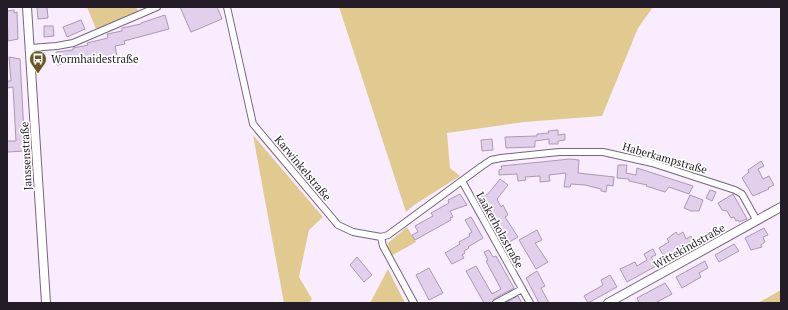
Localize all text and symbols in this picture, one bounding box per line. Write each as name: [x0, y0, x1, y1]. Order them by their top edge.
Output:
bus stop icon: Wormhaidestraße: [28, 49, 48, 74]
place label: Wormhaidestraße: [51, 52, 139, 66]
street label: Janssenstraße: [17, 121, 35, 191]
street label: Karwinkelstraße: [272, 133, 335, 204]
street label: Haberkampstraße: [621, 139, 709, 177]
street label: Laakerholzstraße: [473, 190, 527, 271]
street label: Wittekindstraße: [651, 220, 728, 272]

